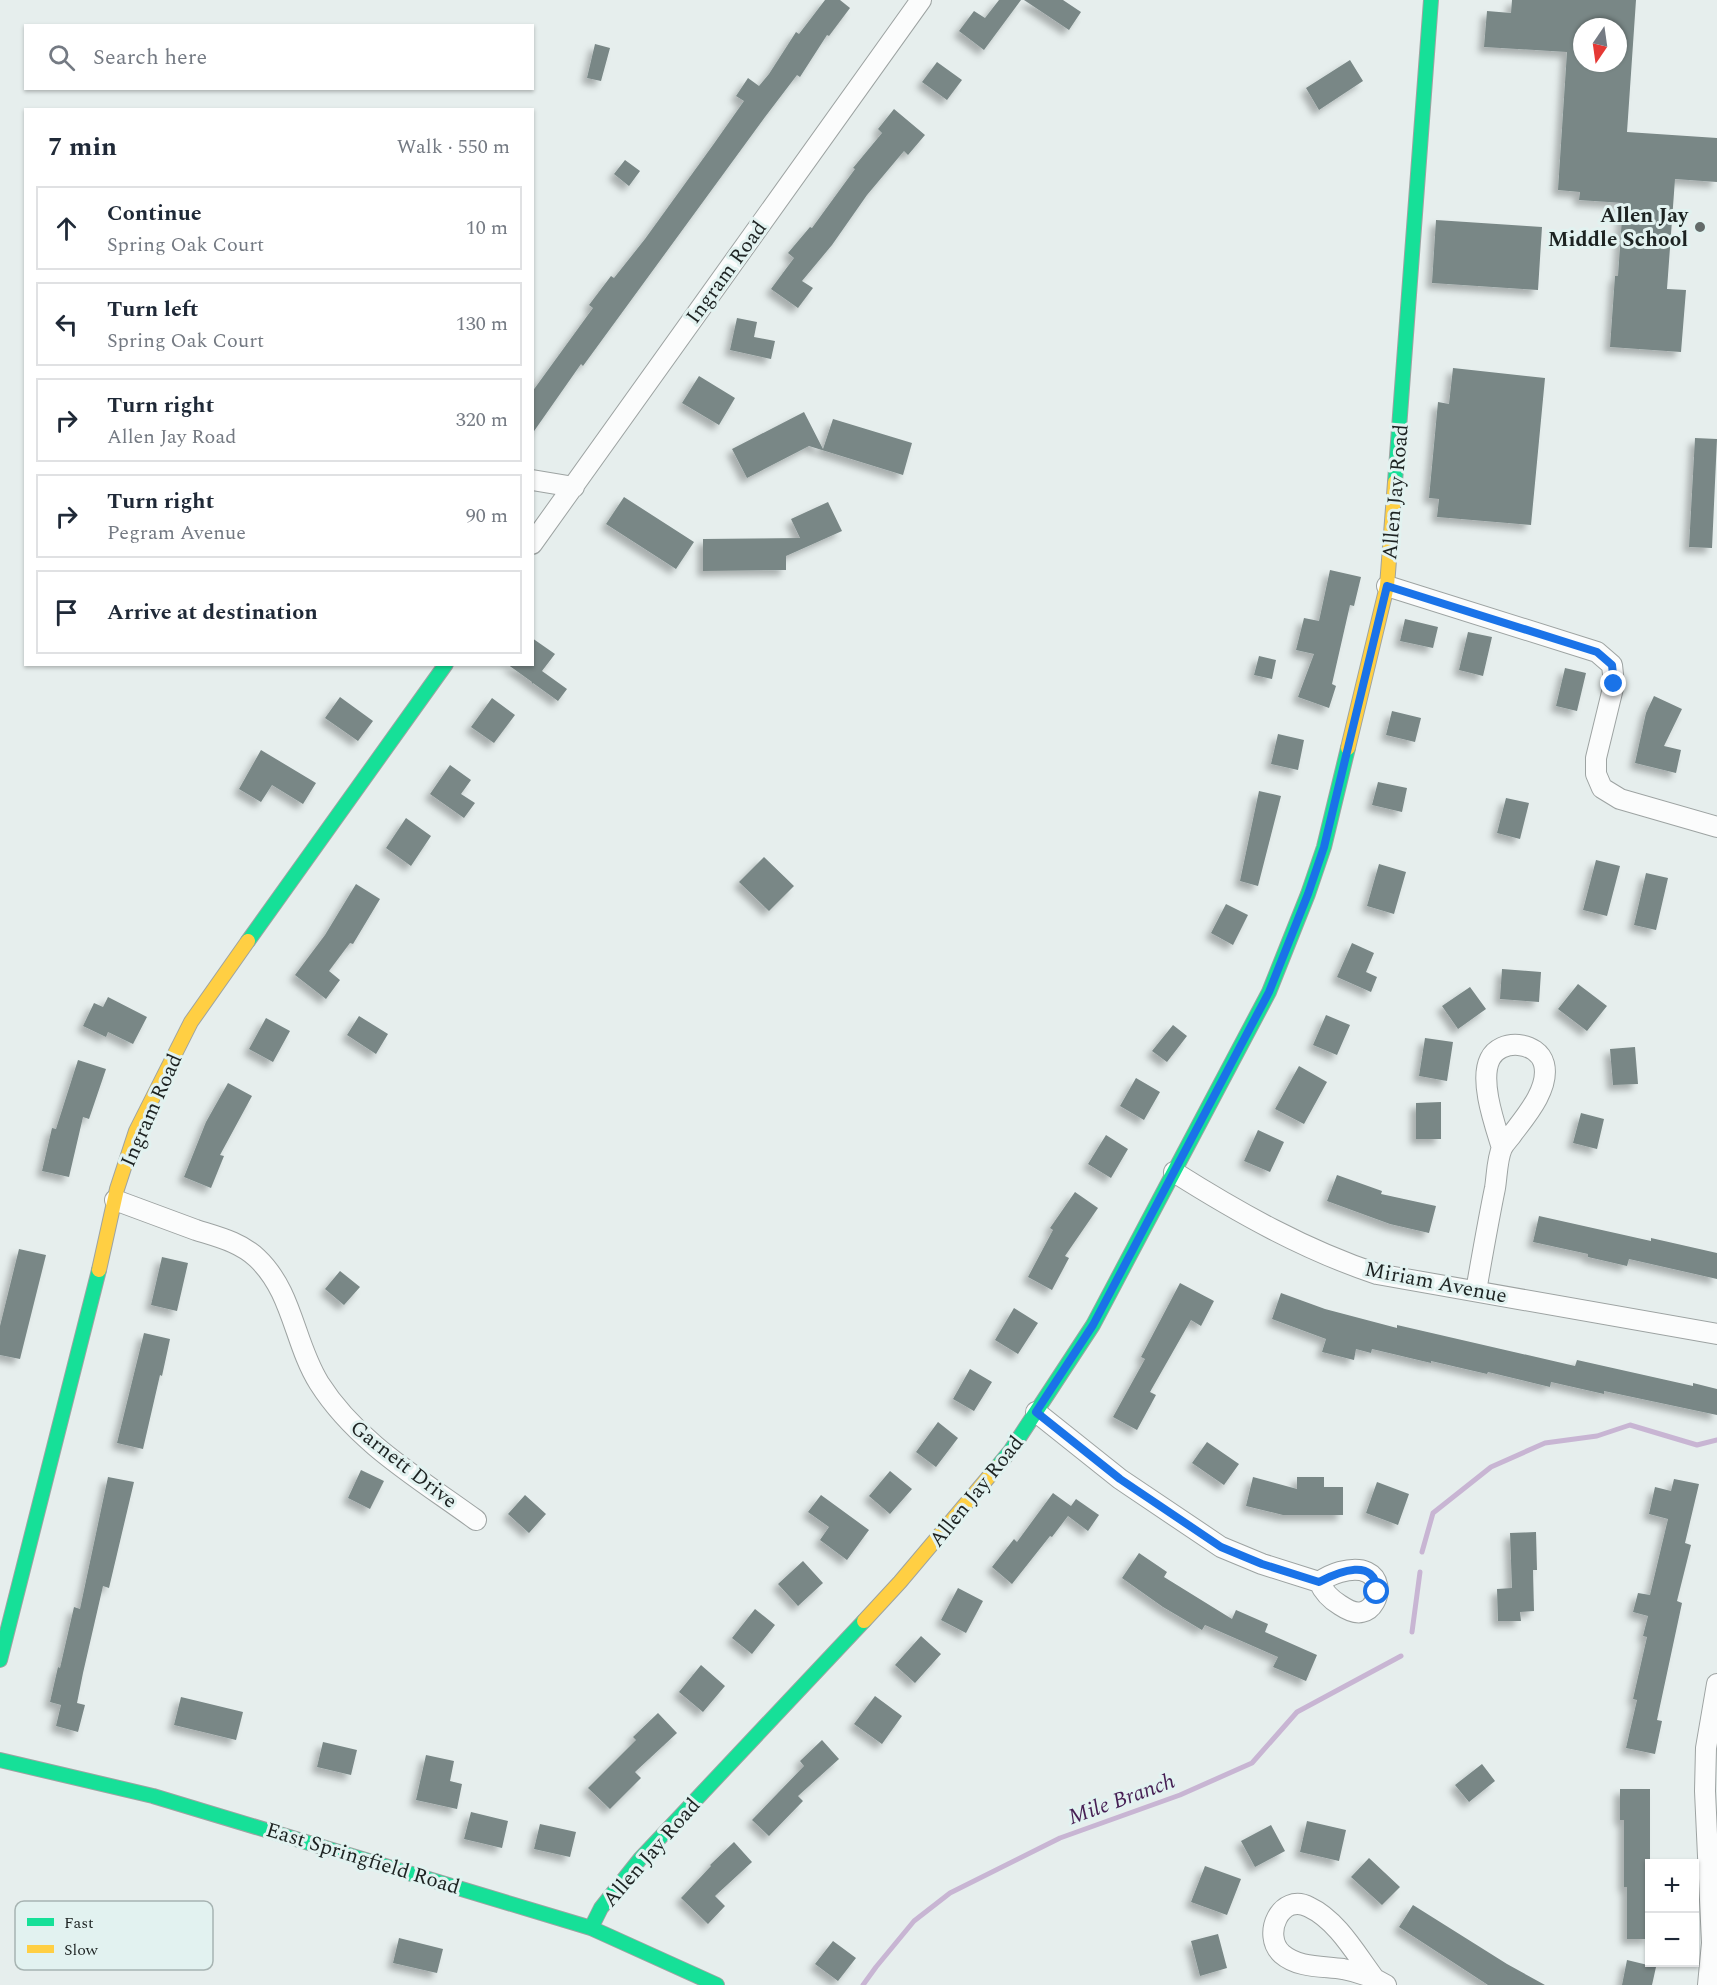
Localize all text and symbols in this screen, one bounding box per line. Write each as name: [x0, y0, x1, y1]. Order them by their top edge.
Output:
north arrow: [1573, 18, 1627, 72]
search box: [24, 24, 534, 90]
icon: search: [45, 41, 78, 74]
text: Search here: [93, 41, 207, 74]
text: 7 min: [48, 127, 117, 167]
text: Walk · 550 m: [397, 132, 510, 162]
text: Continue: [107, 197, 202, 230]
place label: Allen Jay Middle School: [1548, 200, 1689, 256]
icon: ahead: [50, 212, 83, 245]
text: 10 m: [466, 213, 508, 243]
street label: Ingram Road: [678, 214, 775, 331]
marker: Allen Jay Middle School: [1693, 220, 1707, 234]
text: Spring Oak Court: [107, 230, 264, 260]
text: Turn left: [107, 293, 199, 326]
icon: left: [50, 308, 83, 341]
text: 130 m: [456, 309, 508, 339]
text: Spring Oak Court: [107, 326, 264, 356]
text: Turn right: [107, 389, 214, 422]
icon: right: [50, 404, 83, 437]
text: 320 m: [456, 405, 508, 435]
text: Allen Jay Road: [107, 422, 236, 452]
street label: Allen Jay Road: [1374, 423, 1418, 561]
text: Turn right: [107, 485, 214, 518]
icon: right: [50, 500, 83, 533]
text: 90 m: [466, 501, 508, 531]
text: Pegram Avenue: [107, 518, 246, 548]
icon: arrive: [50, 596, 83, 629]
text: Arrive at destination: [107, 596, 318, 629]
route end: [1600, 670, 1626, 696]
street label: Ingram Road: [113, 1049, 191, 1172]
street label: Miriam Avenue: [1362, 1253, 1510, 1312]
street label: Garnett Drive: [343, 1413, 464, 1517]
street label: Allen Jay Road: [922, 1429, 1032, 1555]
route start: [1363, 1578, 1389, 1604]
water label: Mile Branch: [1063, 1765, 1180, 1834]
street label: Allen Jay Road: [595, 1791, 708, 1914]
street label: East Springfield Road: [262, 1814, 464, 1904]
map controls: [1645, 1859, 1699, 1967]
button: +: [1645, 1859, 1699, 1913]
legend: [15, 1901, 213, 1970]
text: Fast: [64, 1911, 94, 1935]
button: −: [1645, 1913, 1699, 1967]
text: Slow: [64, 1938, 99, 1962]

